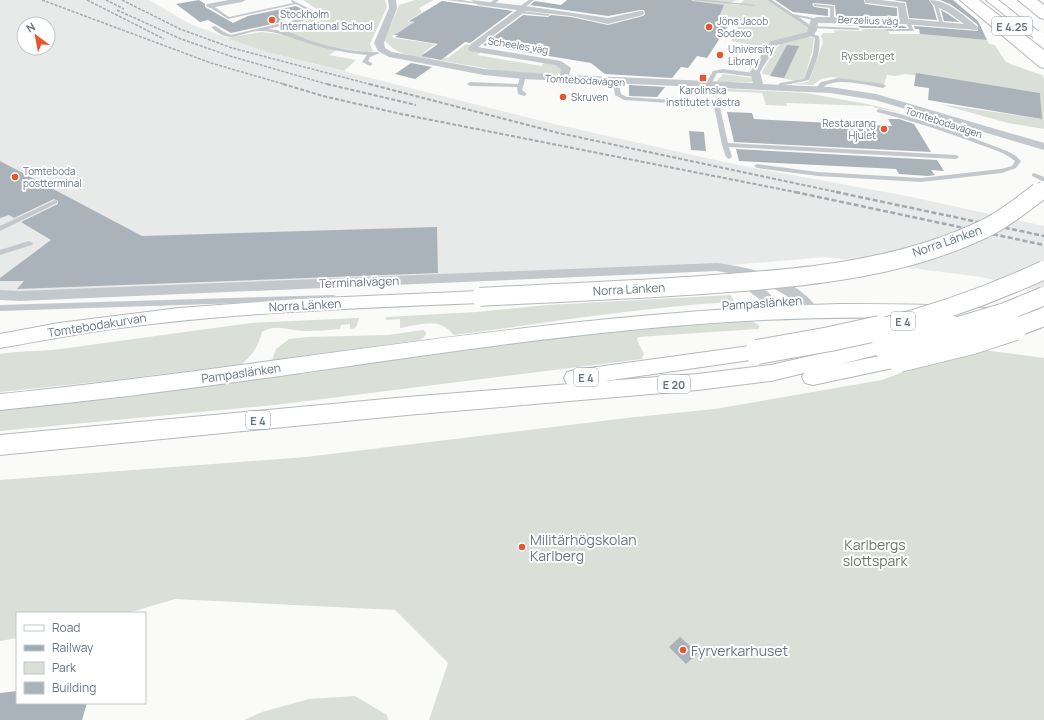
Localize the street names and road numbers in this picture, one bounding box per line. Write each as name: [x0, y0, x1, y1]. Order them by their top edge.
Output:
street label: Berzelius väg: [838, 12, 899, 28]
road number: E 4.25: [992, 17, 1032, 35]
street label: Scheeles väg: [487, 33, 549, 57]
street label: Tomtebodavägen: [545, 71, 625, 89]
street label: Tomtebodavägen: [904, 103, 984, 141]
street label: Norra Länken: [910, 221, 984, 261]
street label: Terminalvägen: [318, 272, 400, 292]
street label: Norra Länken: [592, 279, 666, 299]
street label: Pampaslänken: [721, 292, 803, 314]
street label: Norra Länken: [268, 295, 342, 315]
street label: Tomtebodakurvan: [46, 309, 148, 341]
road number: E 4: [891, 312, 915, 330]
street label: Pampaslänken: [200, 359, 282, 387]
road number: E 4: [574, 368, 598, 386]
road number: E 20: [658, 375, 690, 393]
road number: E 4: [246, 411, 270, 429]

